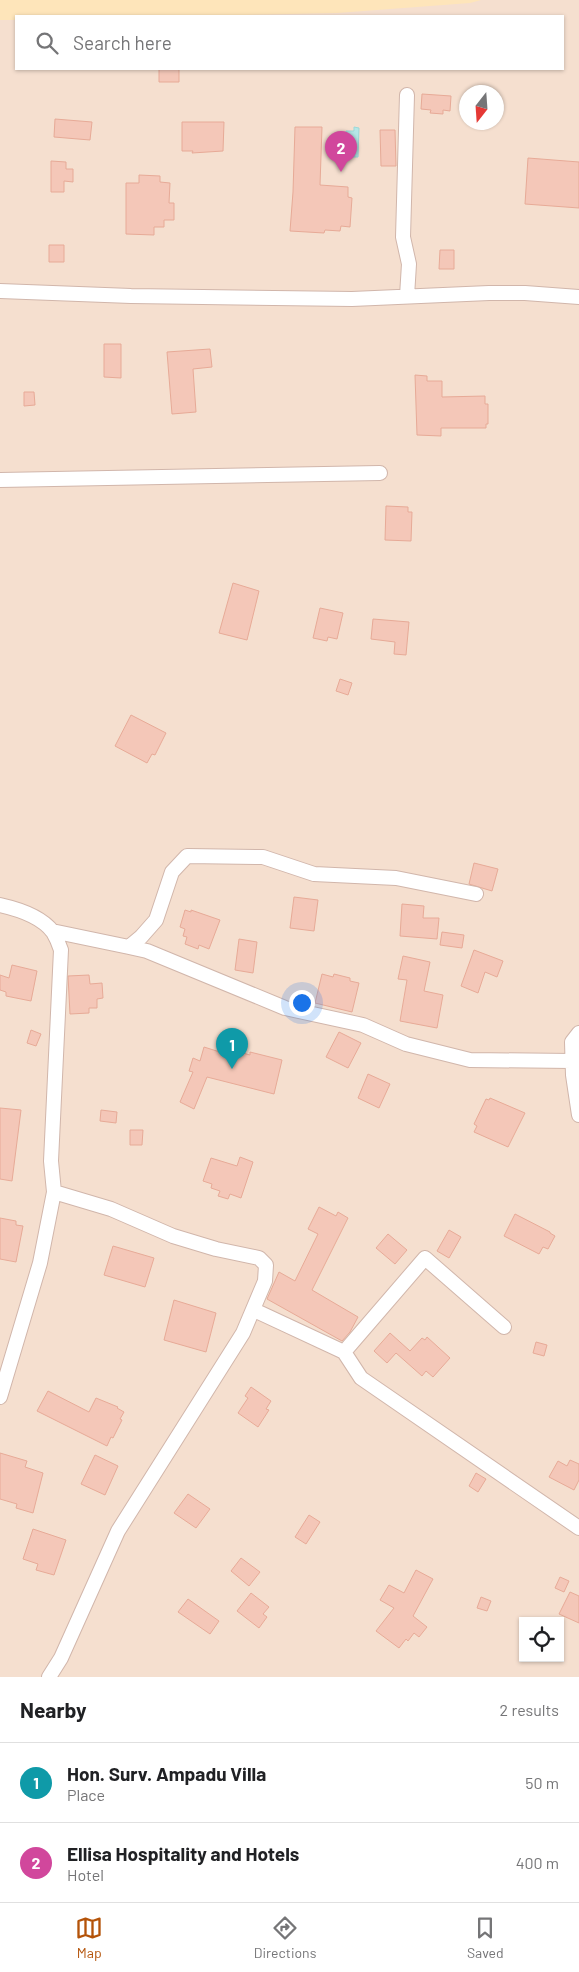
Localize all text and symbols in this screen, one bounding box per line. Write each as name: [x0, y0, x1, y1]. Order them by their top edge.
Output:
search box: [15, 15, 564, 70]
icon: search: [33, 29, 61, 57]
text: Search here: [73, 31, 172, 54]
north arrow: [459, 85, 504, 130]
pin: 2: [325, 131, 357, 172]
your location: [289, 990, 315, 1016]
pin: 1: [216, 1028, 248, 1069]
map controls: [519, 1617, 564, 1662]
button: locate: [519, 1617, 564, 1662]
text: Nearby: [20, 1697, 86, 1722]
text: 2 results: [500, 1700, 559, 1719]
text: Hon. Surv. Ampadu Villa: [67, 1762, 266, 1785]
text: 1: [33, 1773, 39, 1792]
text: 50 m: [525, 1773, 559, 1792]
text: Place: [67, 1785, 105, 1804]
text: Ellisa Hospitality and Hotels: [67, 1842, 299, 1865]
text: 2: [32, 1853, 40, 1872]
text: 400 m: [516, 1853, 559, 1872]
text: Hotel: [67, 1865, 104, 1884]
tab: Map: [75, 1914, 103, 1961]
tab: Directions: [254, 1914, 316, 1961]
tab: Saved: [467, 1914, 504, 1961]

